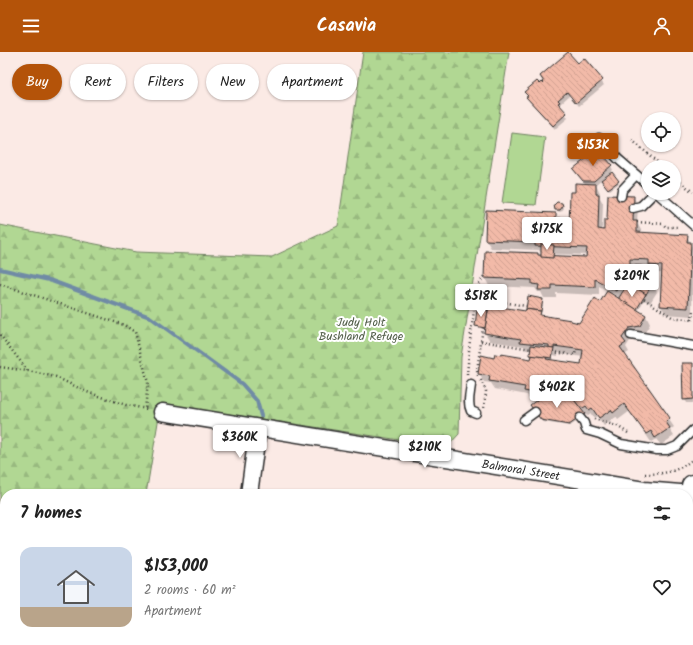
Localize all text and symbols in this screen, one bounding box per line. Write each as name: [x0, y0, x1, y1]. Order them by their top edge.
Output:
text: Casavia: [317, 12, 376, 41]
icon: menu: [20, 15, 42, 37]
icon: person: [651, 15, 673, 37]
chip: Buy: [12, 64, 62, 100]
chip: Rent: [70, 64, 126, 100]
chip: Filters: [134, 64, 198, 100]
chip: New: [206, 64, 259, 100]
chip: Apartment: [267, 64, 357, 100]
map controls: [641, 112, 681, 200]
button: locate: [641, 112, 681, 152]
pin: $153K: [565, 133, 621, 167]
text: $153K: [576, 135, 610, 156]
button: layers: [641, 160, 681, 200]
pin: $175K: [519, 217, 575, 251]
text: $175K: [531, 219, 563, 240]
pin: $209K: [604, 264, 660, 298]
text: $209K: [614, 266, 650, 287]
pin: $518K: [453, 284, 509, 318]
text: $518K: [464, 286, 498, 307]
park label: Judy Holt Bushland Refuge: [319, 313, 404, 346]
pin: $402K: [529, 375, 585, 409]
text: $402K: [539, 377, 575, 398]
pin: $360K: [212, 425, 268, 459]
text: $360K: [222, 427, 258, 448]
pin: $210K: [397, 435, 453, 469]
text: $210K: [408, 437, 442, 458]
street label: Balmoral Street: [480, 455, 562, 486]
text: 7 homes: [20, 500, 82, 527]
icon: filters: [651, 502, 673, 524]
text: $153,000: [144, 553, 208, 580]
icon: home: [52, 563, 100, 611]
icon: heart: [651, 576, 673, 598]
text: 2 rooms · 60 m²: [144, 580, 236, 601]
text: Apartment: [144, 601, 202, 622]

